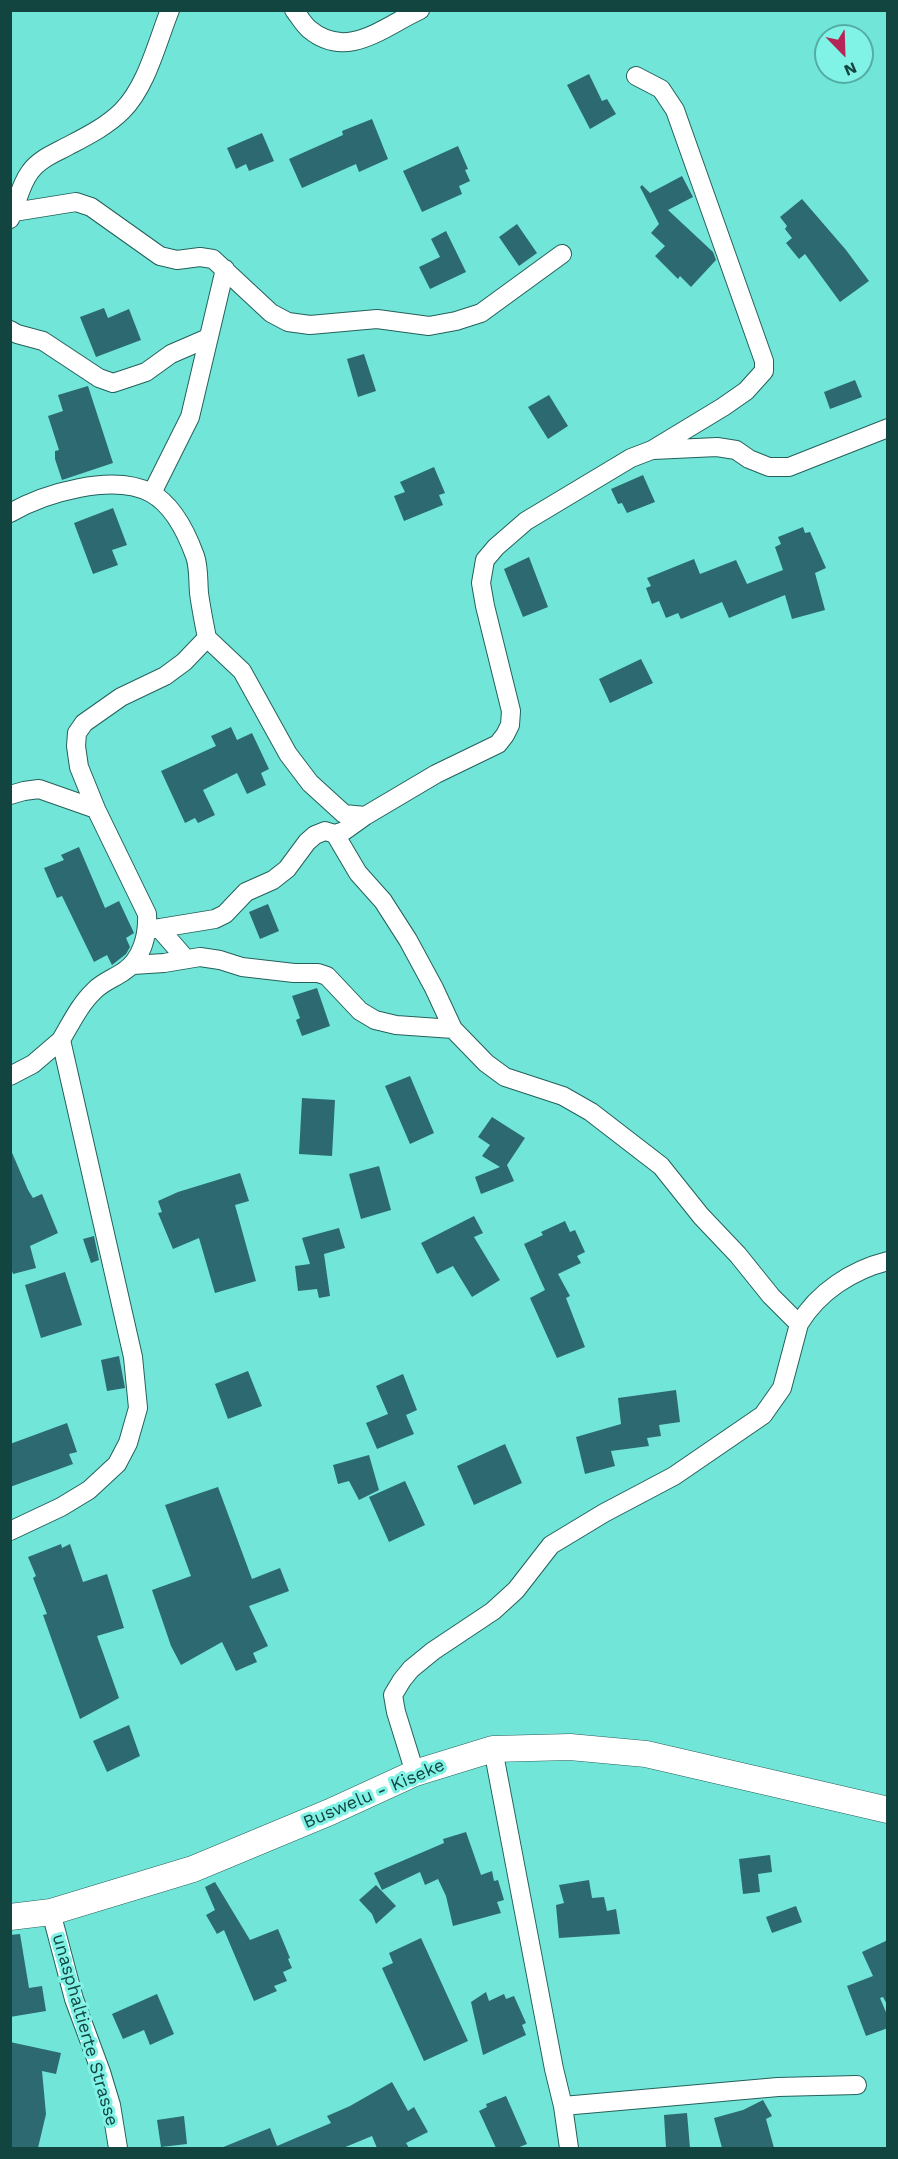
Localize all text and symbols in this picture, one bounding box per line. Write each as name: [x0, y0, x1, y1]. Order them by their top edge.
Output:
north arrow: [814, 24, 874, 84]
text: N: [841, 58, 860, 80]
street label: Buswelu - Kiseke: [300, 1754, 448, 1834]
street label: unasphaltierte Strasse: [47, 1931, 123, 2129]

